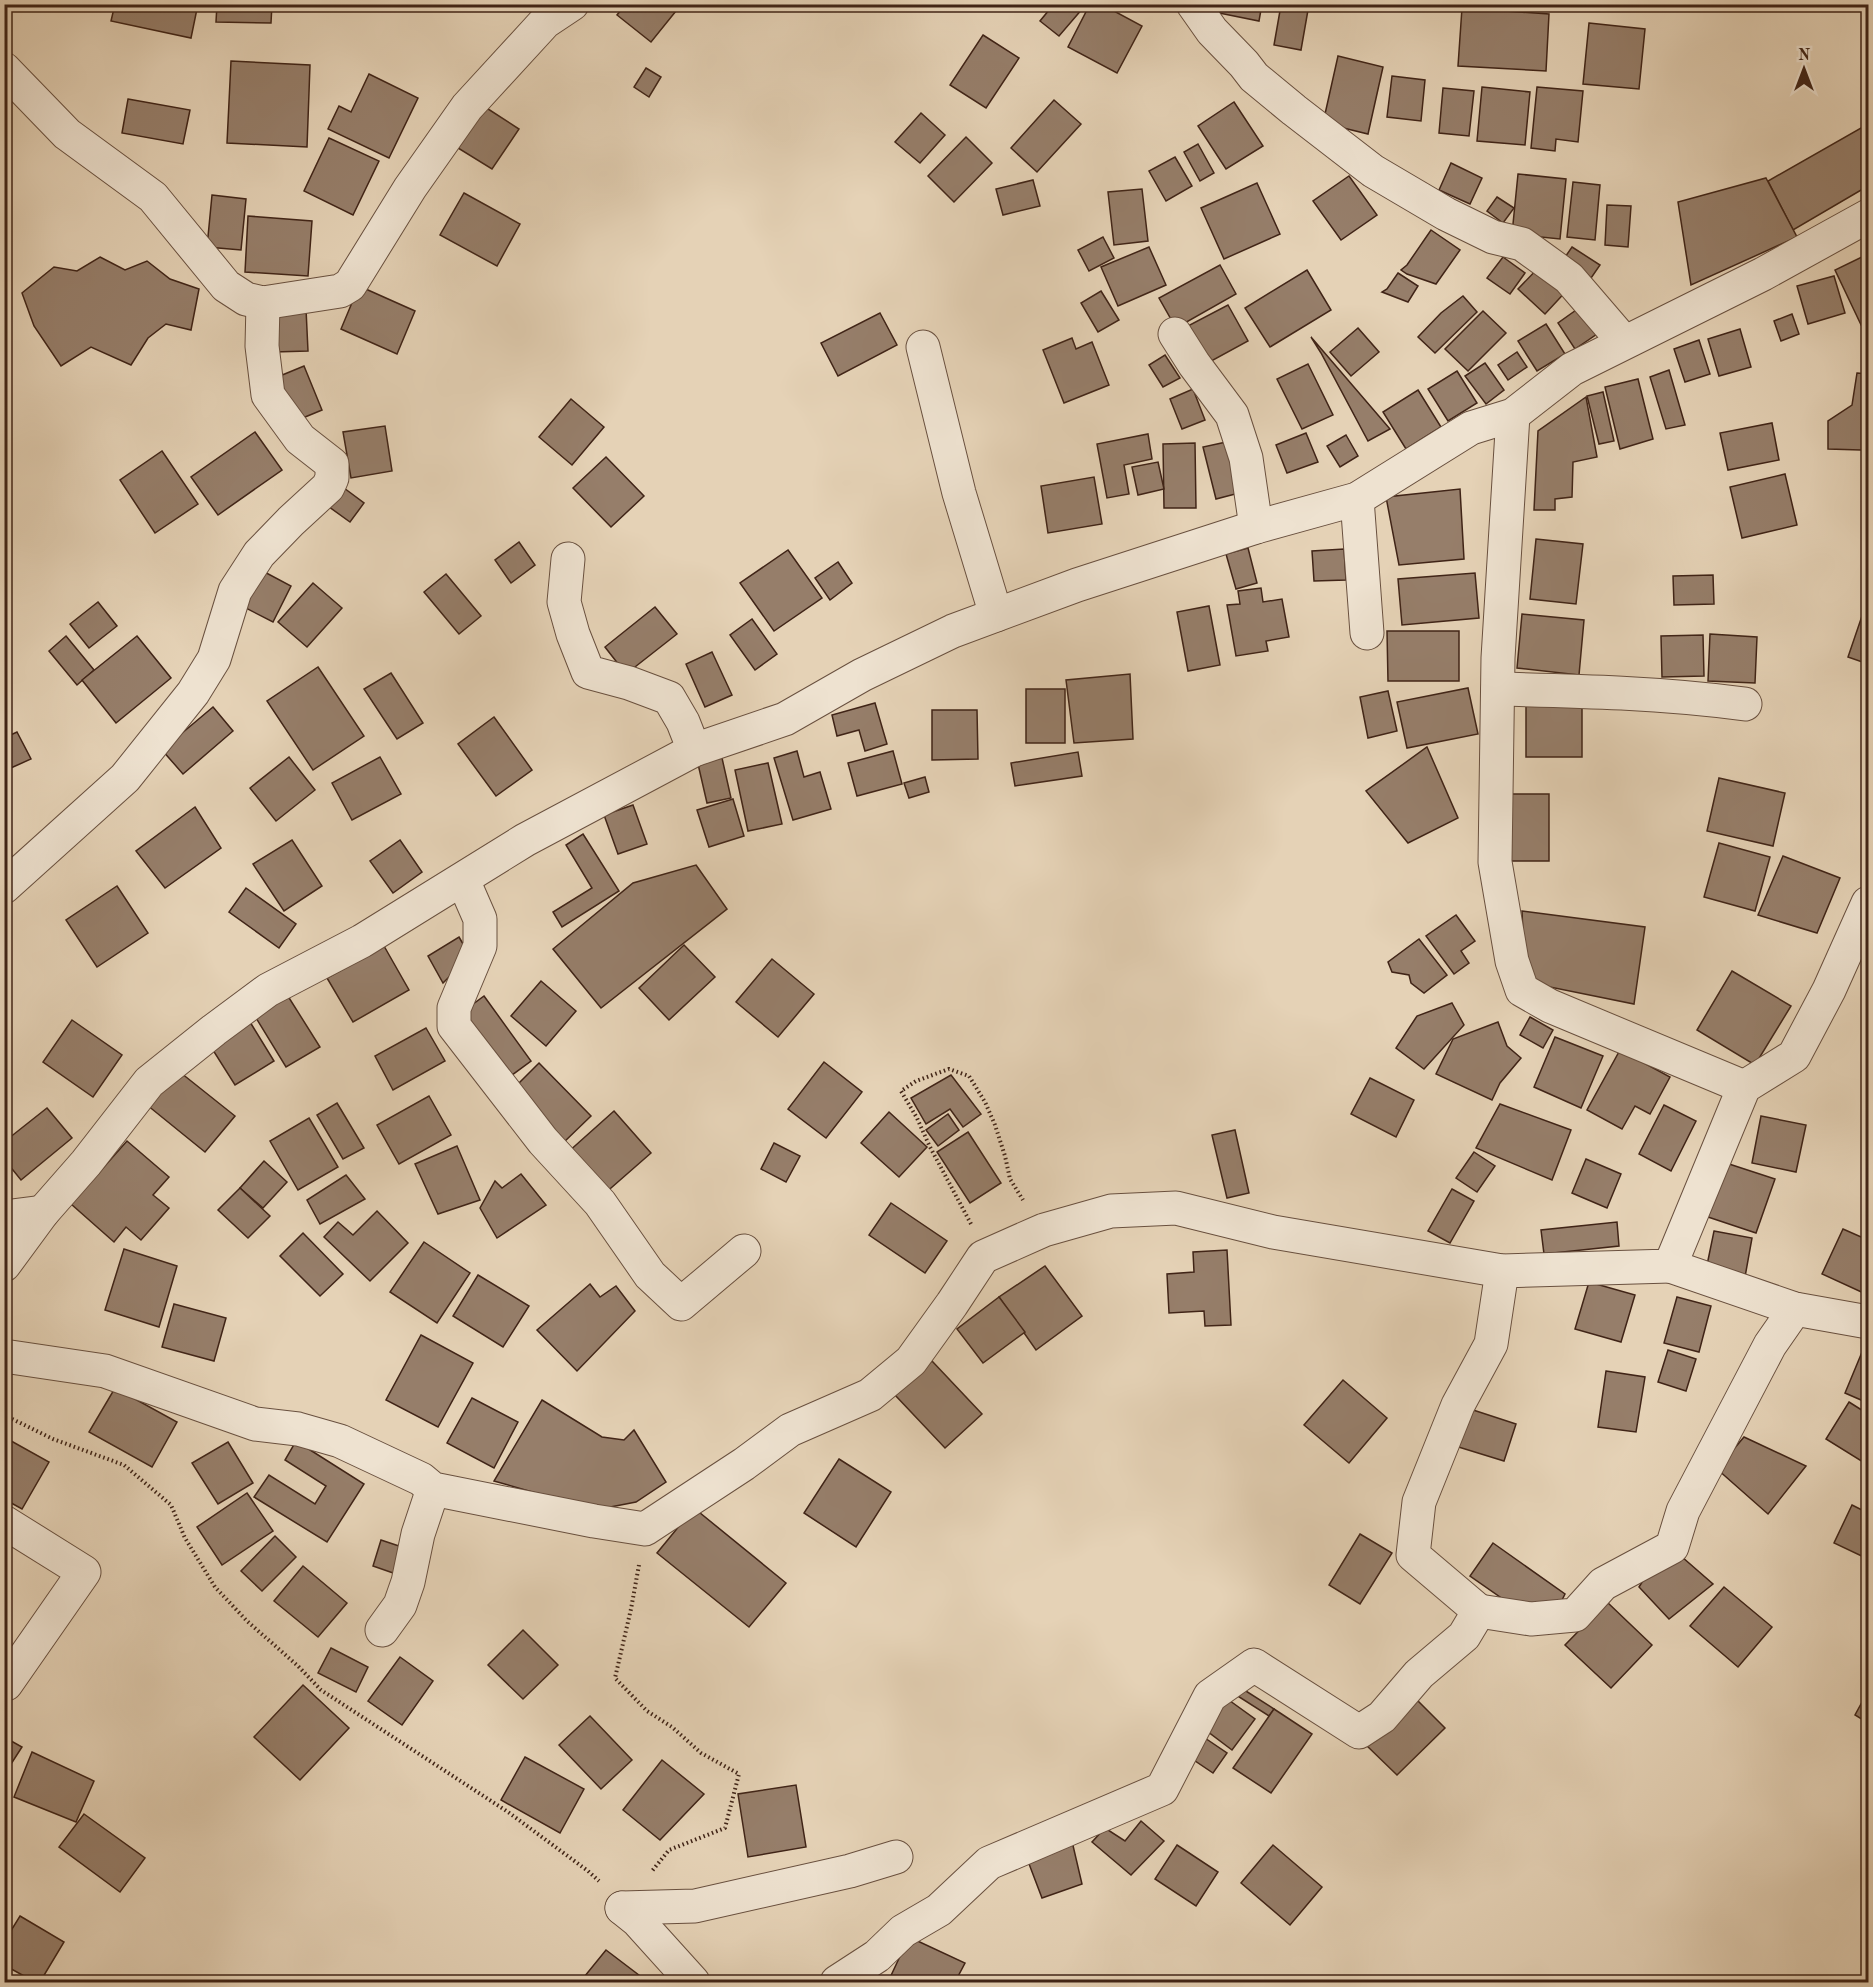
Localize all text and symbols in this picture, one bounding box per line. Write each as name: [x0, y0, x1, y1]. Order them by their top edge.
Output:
north arrow: [1774, 39, 1834, 99]
text: N: [1798, 48, 1811, 64]

